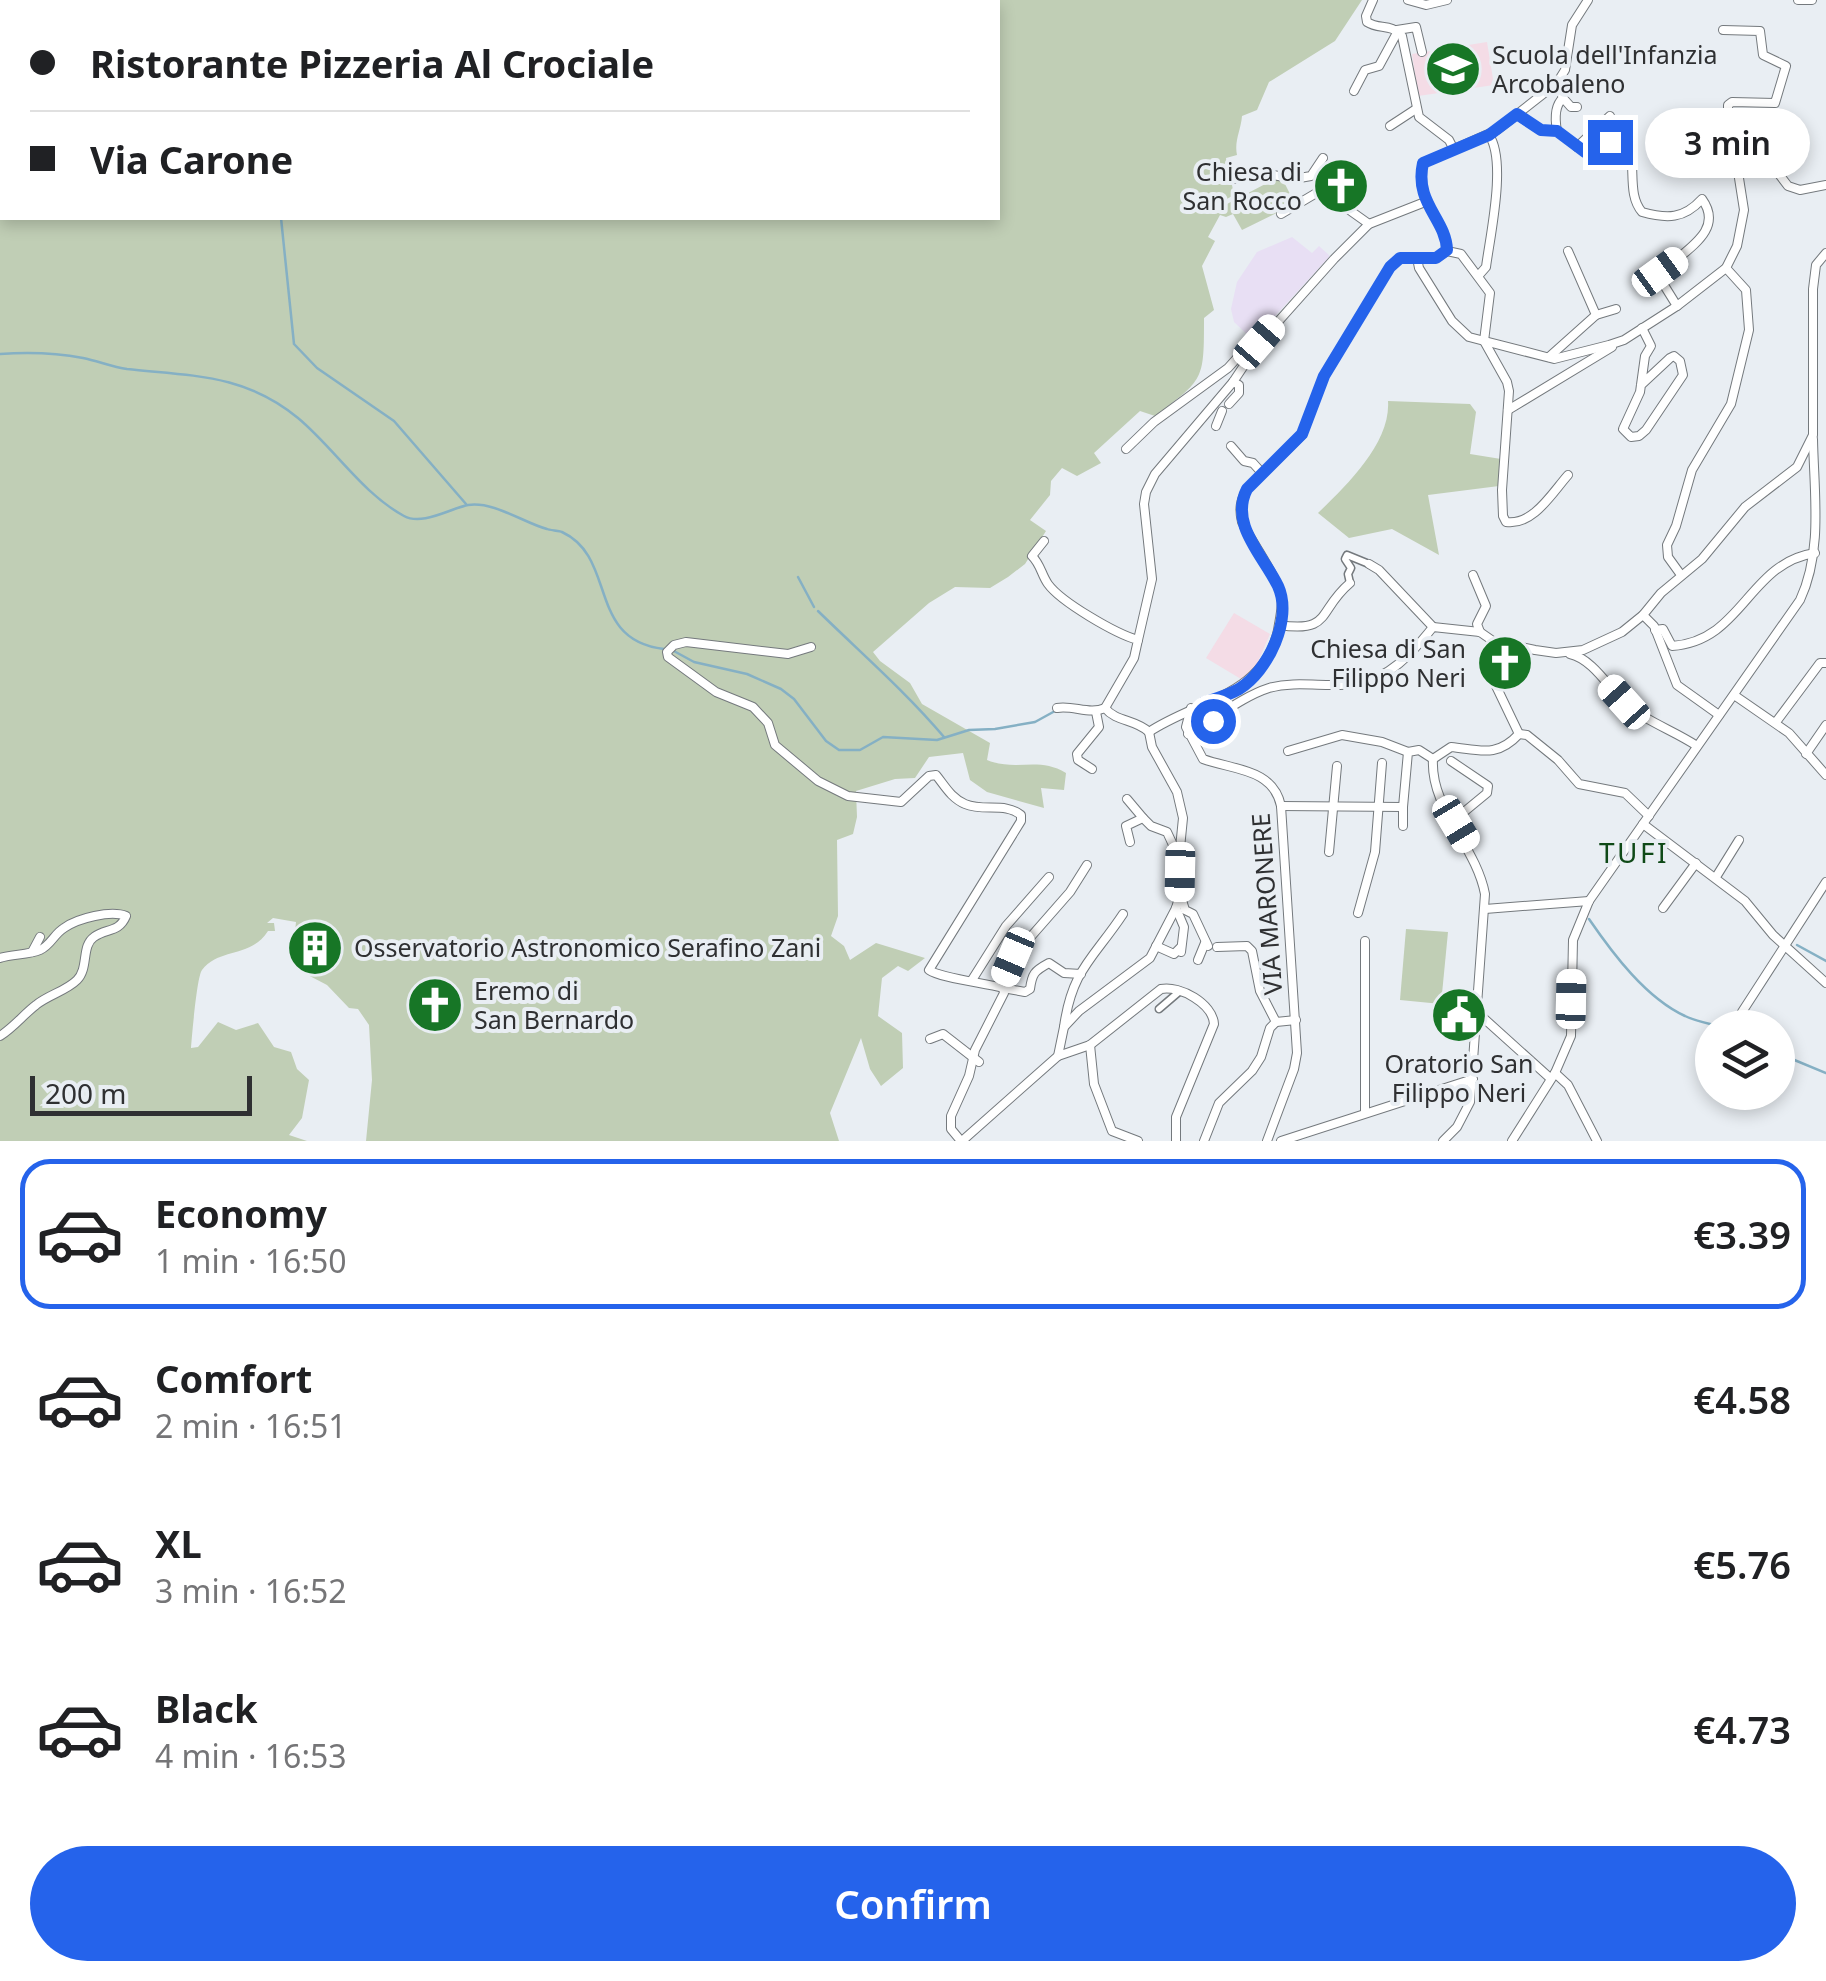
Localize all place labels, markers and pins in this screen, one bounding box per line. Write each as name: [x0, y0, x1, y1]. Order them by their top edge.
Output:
place label: Scuola dell'Infanzia Arcobaleno: [1492, 37, 1718, 100]
school or university icon: Scuola dell'Infanzia Arcobaleno: [1423, 39, 1483, 99]
place label: Chiesa di San Rocco: [1182, 154, 1302, 217]
church icon: Chiesa di San Rocco: [1311, 156, 1371, 216]
place label: Chiesa di San Filippo Neri: [1310, 631, 1466, 694]
church icon: Chiesa di San Filippo Neri: [1475, 633, 1535, 693]
building icon: Osservatorio Astronomico Serafino Zani: [285, 918, 345, 978]
place label: Osservatorio Astronomico Serafino Zani: [354, 930, 821, 964]
place label: Eremo di San Bernardo: [474, 973, 634, 1036]
church icon: Eremo di San Bernardo: [405, 975, 465, 1035]
public building icon: Oratorio San Filippo Neri: [1429, 985, 1489, 1045]
place label: Oratorio San Filippo Neri: [1384, 1046, 1534, 1109]

